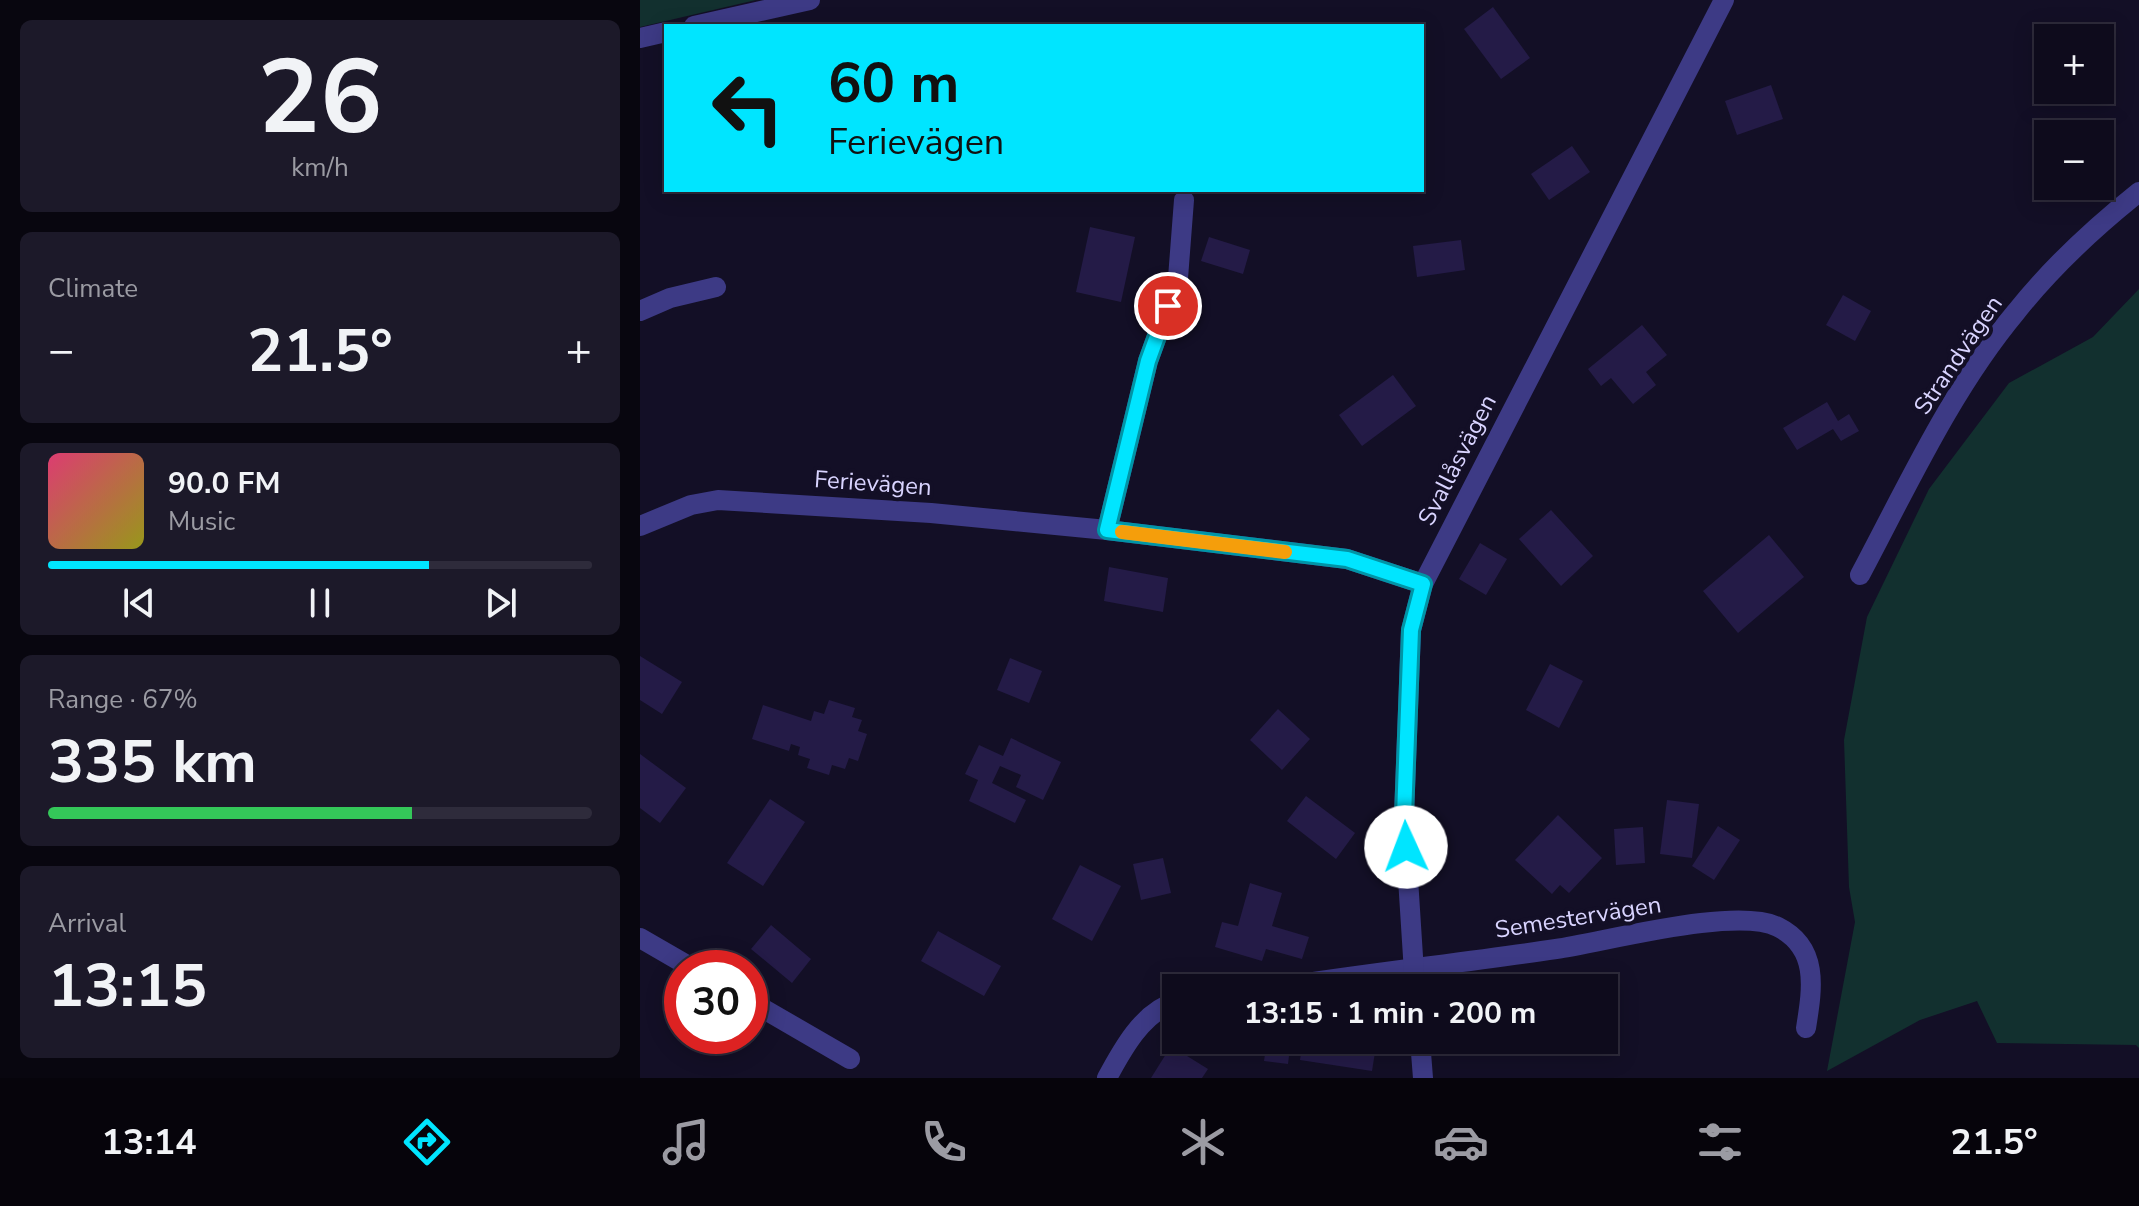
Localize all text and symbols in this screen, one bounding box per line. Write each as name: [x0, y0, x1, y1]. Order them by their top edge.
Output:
map controls: [2034, 24, 2114, 200]
button: +: [2034, 24, 2114, 104]
text: 26: [258, 27, 382, 169]
text: 60 m: [828, 45, 959, 122]
icon: left: [696, 56, 800, 160]
text: Ferievägen: [828, 118, 1004, 167]
button: −: [2034, 120, 2114, 200]
text: km/h: [291, 150, 349, 185]
text: Climate: [48, 271, 138, 306]
pin: [1134, 272, 1202, 340]
icon: arrive: [1146, 284, 1190, 328]
street label: Strandvägen: [1906, 289, 2010, 421]
text: 21.5°: [247, 310, 393, 392]
text: −: [48, 321, 74, 381]
text: +: [566, 321, 592, 381]
street label: Svallåsvägen: [1410, 389, 1504, 531]
text: 90.0 FM: [168, 463, 280, 504]
street label: Ferievägen: [813, 463, 933, 503]
text: Music: [168, 504, 235, 539]
icon: previous: [117, 581, 161, 625]
icon: pause: [298, 581, 342, 625]
icon: next: [479, 581, 523, 625]
text: Range · 67%: [48, 682, 198, 717]
text: 335 km: [48, 721, 257, 803]
position arrow: [1364, 805, 1448, 889]
street label: Semestervägen: [1493, 888, 1663, 946]
text: Arrival: [48, 906, 126, 941]
text: 13:15: [48, 945, 207, 1027]
speed limit sign: 30: [664, 950, 768, 1054]
text: 13:15 · 1 min · 200 m: [1244, 993, 1536, 1034]
icon: directions: [399, 1114, 455, 1170]
icon: music: [658, 1114, 714, 1170]
icon: phone: [916, 1114, 972, 1170]
icon: climate: [1175, 1114, 1231, 1170]
icon: car: [1433, 1114, 1489, 1170]
icon: filters: [1692, 1114, 1748, 1170]
text: 13:14: [101, 1118, 197, 1167]
text: 21.5°: [1950, 1118, 2038, 1167]

